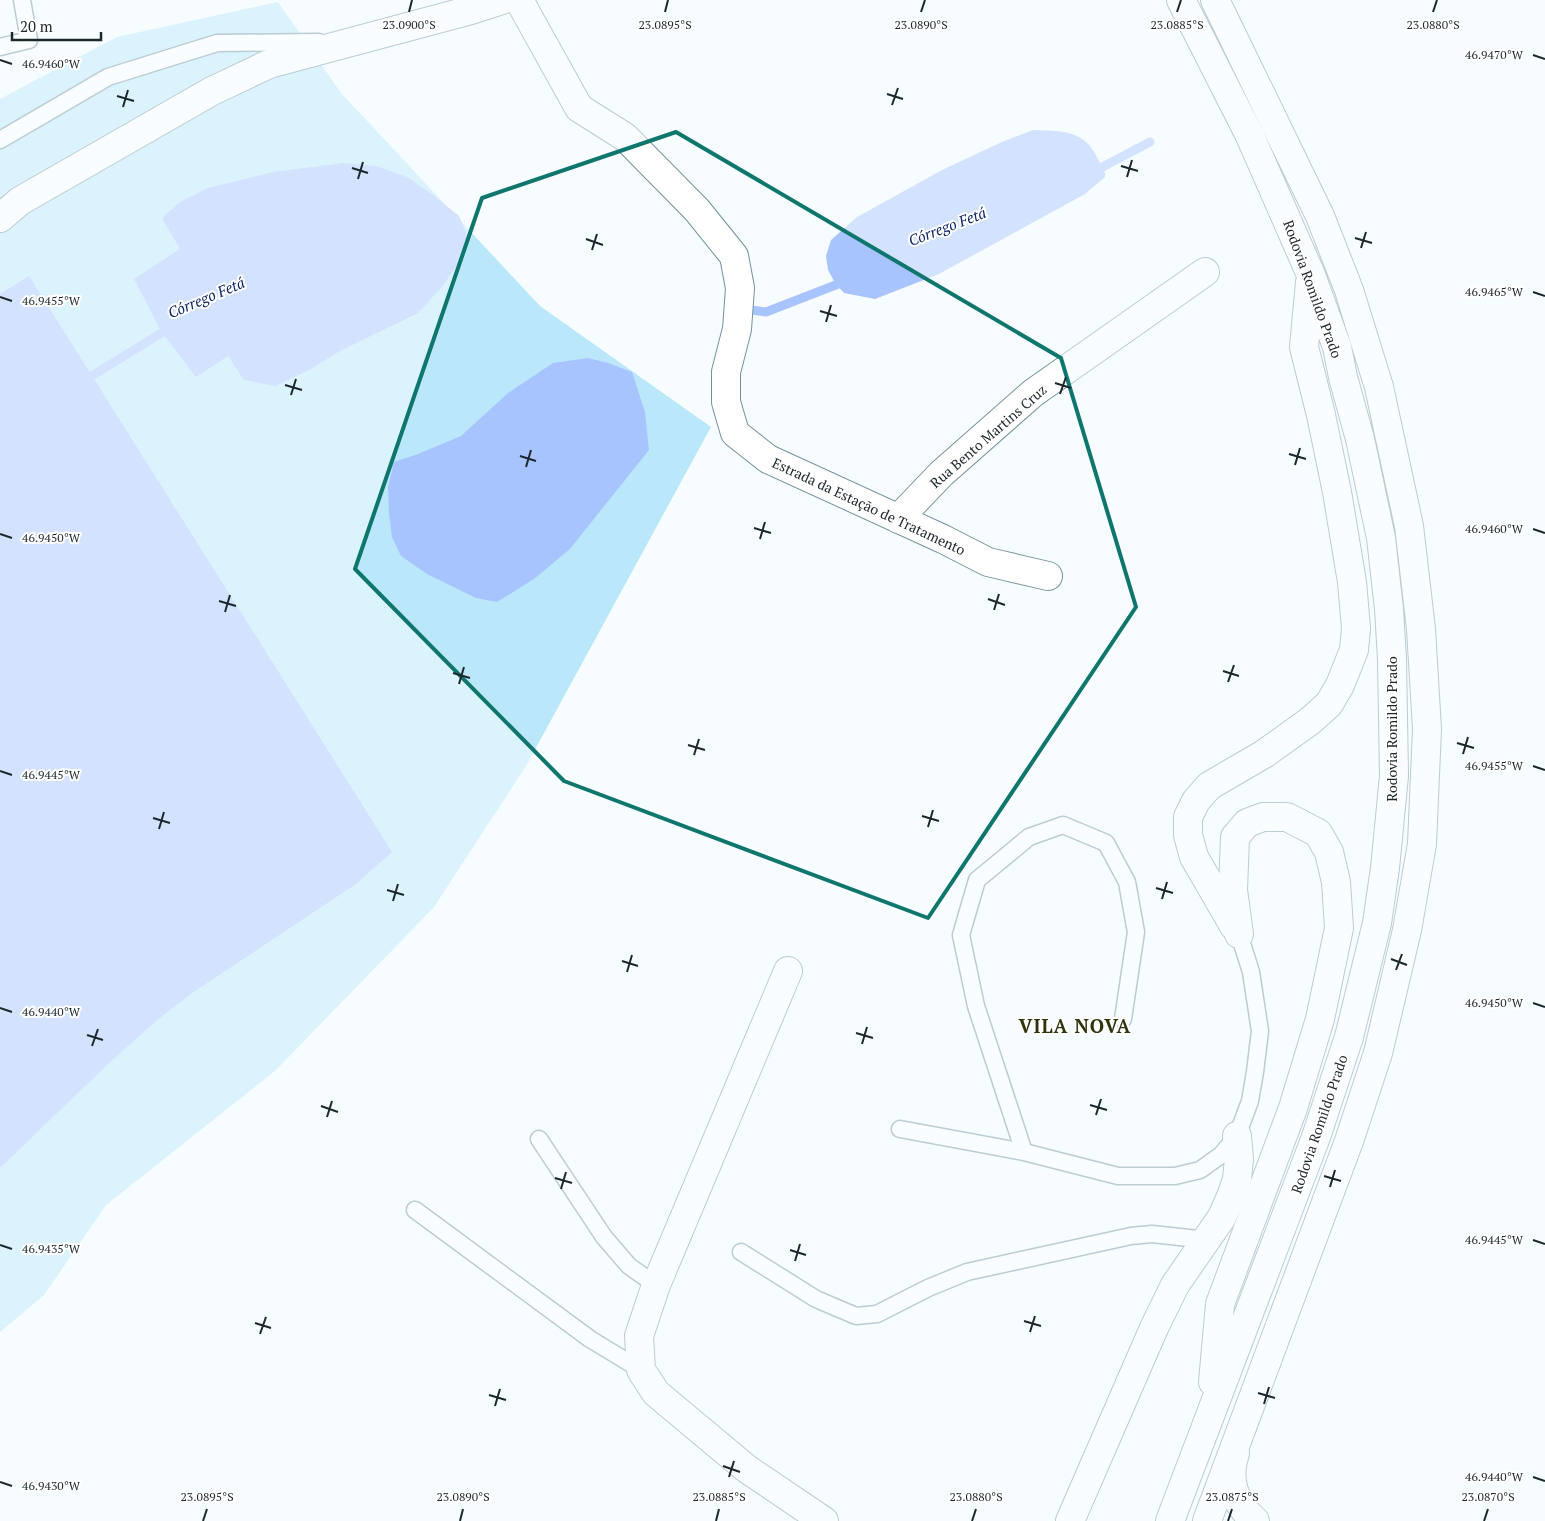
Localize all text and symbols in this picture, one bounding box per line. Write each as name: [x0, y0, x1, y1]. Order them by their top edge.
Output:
scale bar: [12, 10, 101, 42]
text: 20 m: [20, 16, 53, 36]
text: 23.0900°S: [382, 17, 436, 32]
text: 23.0895°S: [638, 17, 692, 32]
text: 23.0890°S: [894, 17, 948, 32]
text: 23.0885°S: [1150, 17, 1204, 32]
text: 23.0880°S: [1406, 17, 1460, 32]
text: 46.9470°W: [1465, 47, 1524, 62]
text: 46.9460°W: [22, 56, 81, 71]
water label: Córrego Fetá: [905, 202, 989, 250]
street label: Rodovia Romildo Prado: [1279, 217, 1347, 361]
water label: Córrego Fetá: [164, 272, 248, 322]
text: 46.9465°W: [1465, 284, 1524, 299]
text: 46.9455°W: [22, 293, 81, 308]
street label: Rua Bento Martins Cruz: [926, 380, 1050, 492]
street label: Estrada da Estação de Tratamento: [769, 453, 969, 559]
text: 46.9460°W: [1465, 521, 1524, 536]
text: 46.9450°W: [22, 530, 81, 545]
street label: Rodovia Romildo Prado: [1382, 656, 1401, 802]
text: 46.9455°W: [1465, 758, 1524, 773]
text: 46.9445°W: [22, 767, 81, 782]
text: 46.9450°W: [1465, 995, 1524, 1010]
text: 46.9440°W: [22, 1004, 81, 1019]
district label: VILA NOVA: [1019, 1013, 1131, 1038]
street label: Rodovia Romildo Prado: [1286, 1052, 1352, 1196]
text: 46.9445°W: [1465, 1232, 1524, 1247]
text: 46.9435°W: [22, 1241, 81, 1256]
text: 46.9440°W: [1465, 1469, 1524, 1484]
text: 46.9430°W: [22, 1478, 81, 1493]
text: 23.0895°S: [180, 1489, 234, 1504]
text: 23.0890°S: [436, 1489, 490, 1504]
text: 23.0885°S: [692, 1489, 746, 1504]
text: 23.0880°S: [949, 1489, 1003, 1504]
text: 23.0875°S: [1205, 1489, 1259, 1504]
text: 23.0870°S: [1461, 1489, 1515, 1504]

